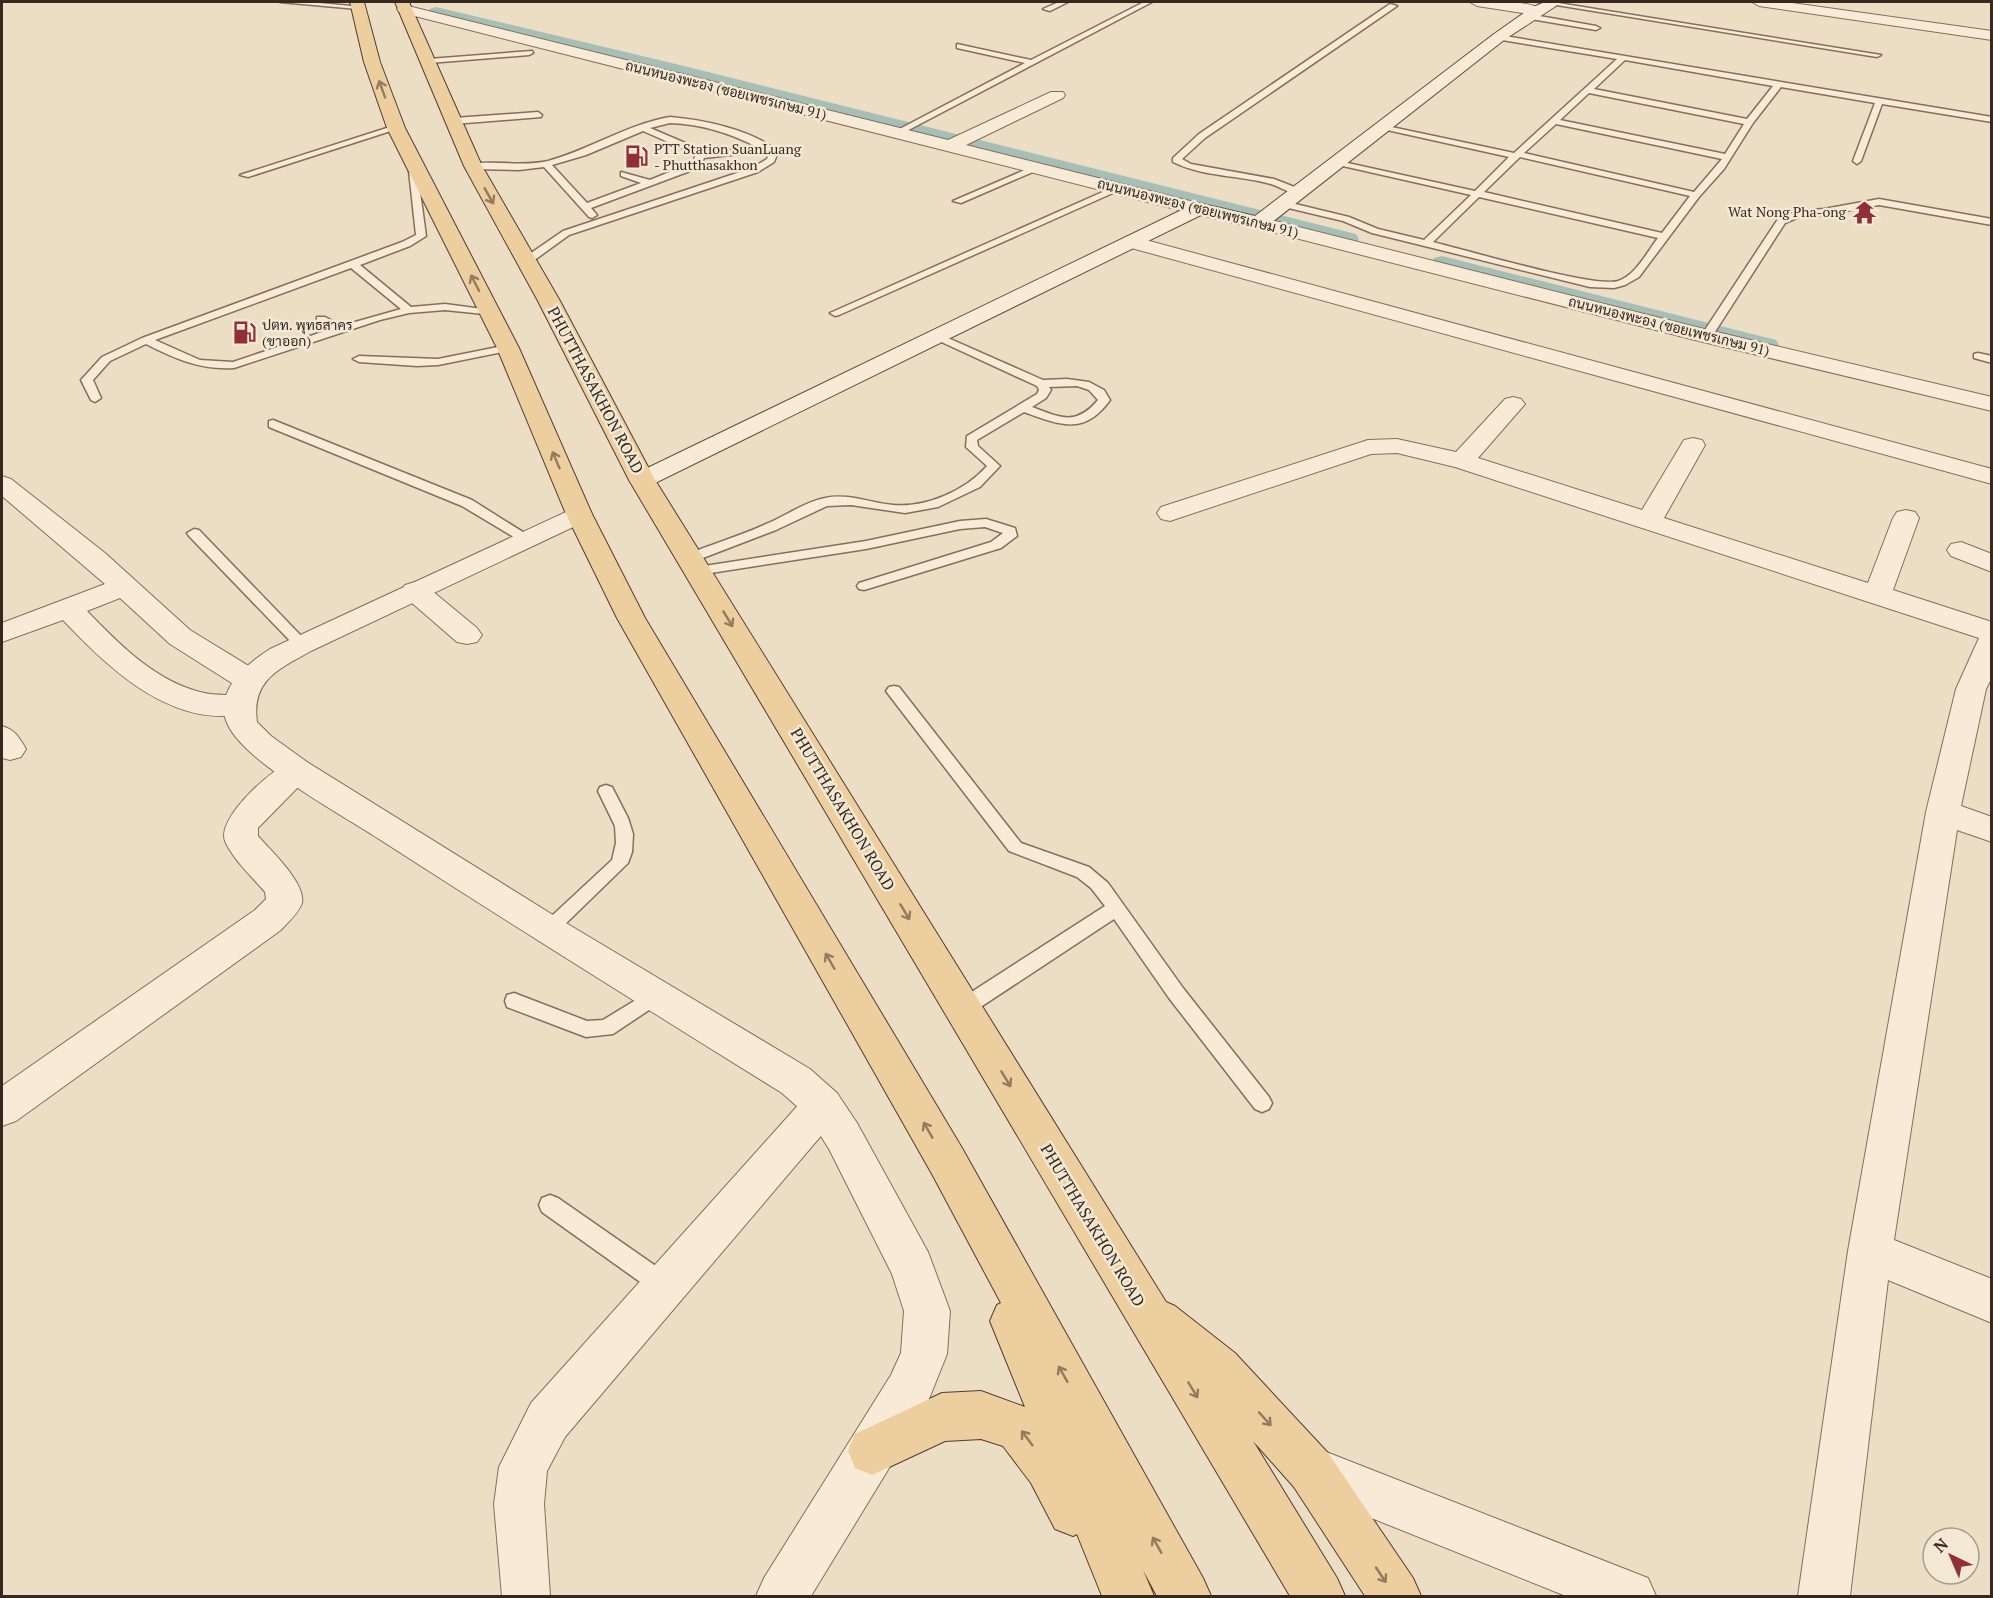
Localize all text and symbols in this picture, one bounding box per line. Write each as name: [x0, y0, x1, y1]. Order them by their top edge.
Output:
street label: ถนนหนองพะอง (ซอยเพชรเกษม 91): [623, 55, 829, 124]
one-way arrow: [375, 80, 386, 99]
place label: PTT Station SuanLuang - Phutthasakhon: [654, 139, 802, 174]
fuel station icon: PTT Station SuanLuang - Phutthasakhon: [623, 144, 649, 170]
street label: ถนนหนองพะอง (ซอยเพชรเกษม 91): [1095, 173, 1301, 242]
one-way arrow: [484, 187, 495, 205]
temple icon: Wat Nong Pha-ong: [1851, 199, 1877, 225]
place label: Wat Nong Pha-ong: [1728, 202, 1847, 221]
one-way arrow: [468, 275, 480, 293]
street label: ถนนหนองพะอง (ซอยเพชรเกษม 91): [1566, 291, 1772, 360]
street label: PHUTTHASAKHON ROAD: [543, 303, 649, 477]
place label: ปตท. พุทธสาคร (ขาออก): [262, 315, 353, 350]
fuel station icon: ปตท. พุทธสาคร (ขาออก): [231, 320, 257, 346]
one-way arrow: [550, 452, 561, 470]
one-way arrow: [722, 610, 734, 627]
street label: PHUTTHASAKHON ROAD: [786, 724, 900, 894]
one-way arrow: [900, 903, 912, 920]
one-way arrow: [824, 953, 836, 970]
one-way arrow: [1000, 1070, 1012, 1087]
one-way arrow: [922, 1122, 934, 1139]
street label: PHUTTHASAKHON ROAD: [1036, 1140, 1150, 1310]
one-way arrow: [1057, 1366, 1069, 1383]
one-way arrow: [1187, 1381, 1199, 1398]
one-way arrow: [1258, 1411, 1272, 1426]
one-way arrow: [1021, 1431, 1033, 1447]
north arrow: [1921, 1526, 1981, 1586]
text: N: [1929, 1533, 1953, 1557]
one-way arrow: [1151, 1537, 1163, 1554]
one-way arrow: [1375, 1566, 1387, 1583]

